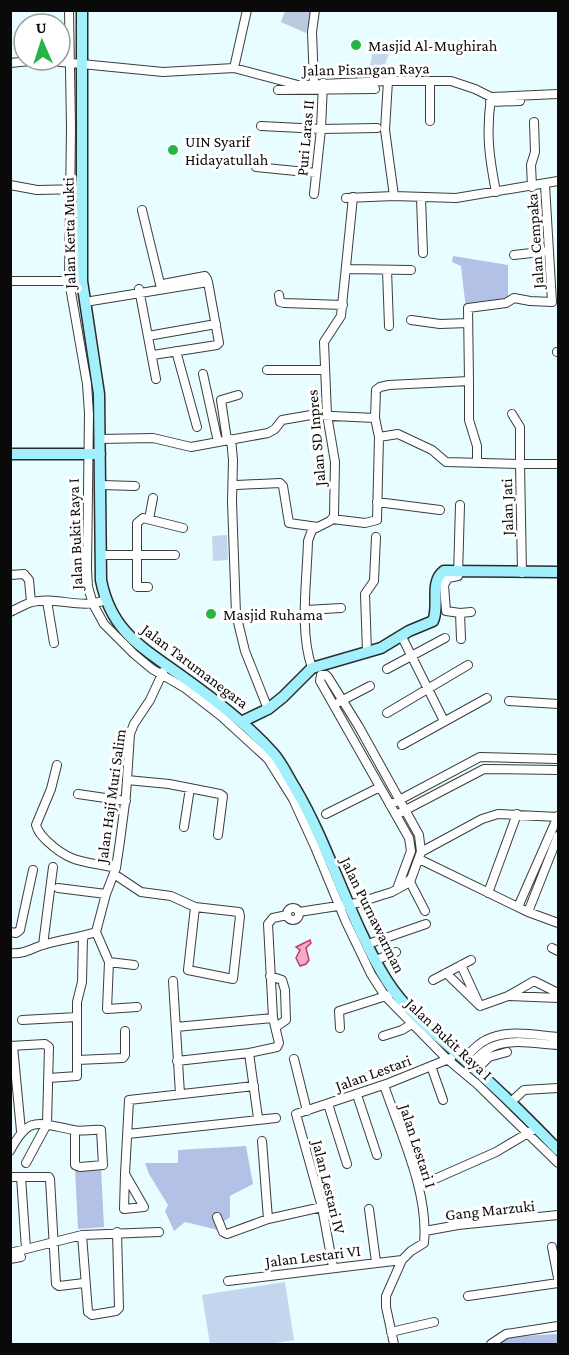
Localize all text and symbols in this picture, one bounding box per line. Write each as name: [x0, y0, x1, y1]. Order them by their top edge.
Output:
north arrow: [12, 12, 72, 72]
text: U: [35, 19, 47, 36]
place label: Masjid Al-Mughirah: [368, 37, 498, 55]
marker: Masjid Al-Mughirah: [349, 38, 363, 52]
street label: Jalan Pisangan Raya: [300, 59, 430, 80]
street label: Puri Laras II: [293, 99, 317, 177]
place label: UIN Syarif Hidayatullah: [185, 133, 269, 169]
marker: UIN Syarif Hidayatullah: [166, 143, 180, 157]
street label: Jalan Kerta Mukti: [60, 177, 80, 291]
street label: Jalan Cempaka: [523, 192, 548, 291]
street label: Jalan SD Inpres: [303, 389, 330, 489]
street label: Jalan Bukit Raya I: [65, 478, 87, 592]
street label: Jalan Jati: [498, 478, 517, 538]
place label: Masjid Ruhama: [223, 606, 324, 624]
marker: Masjid Ruhama: [204, 607, 218, 621]
street label: Jalan Tarumanegara: [136, 619, 252, 713]
street label: Jalan Haji Muri Salim: [93, 728, 130, 866]
street label: Jalan Purnawarman: [336, 852, 409, 977]
street label: Jalan Bukit Raya I: [400, 993, 496, 1084]
street label: Jalan Lestari: [331, 1051, 413, 1096]
street label: Jalan Lestari I: [395, 1100, 440, 1190]
street label: Jalan Lestari IV: [308, 1136, 349, 1237]
street label: Gang Marzuki: [444, 1197, 536, 1224]
street label: Jalan Lestari VI: [262, 1242, 362, 1272]

